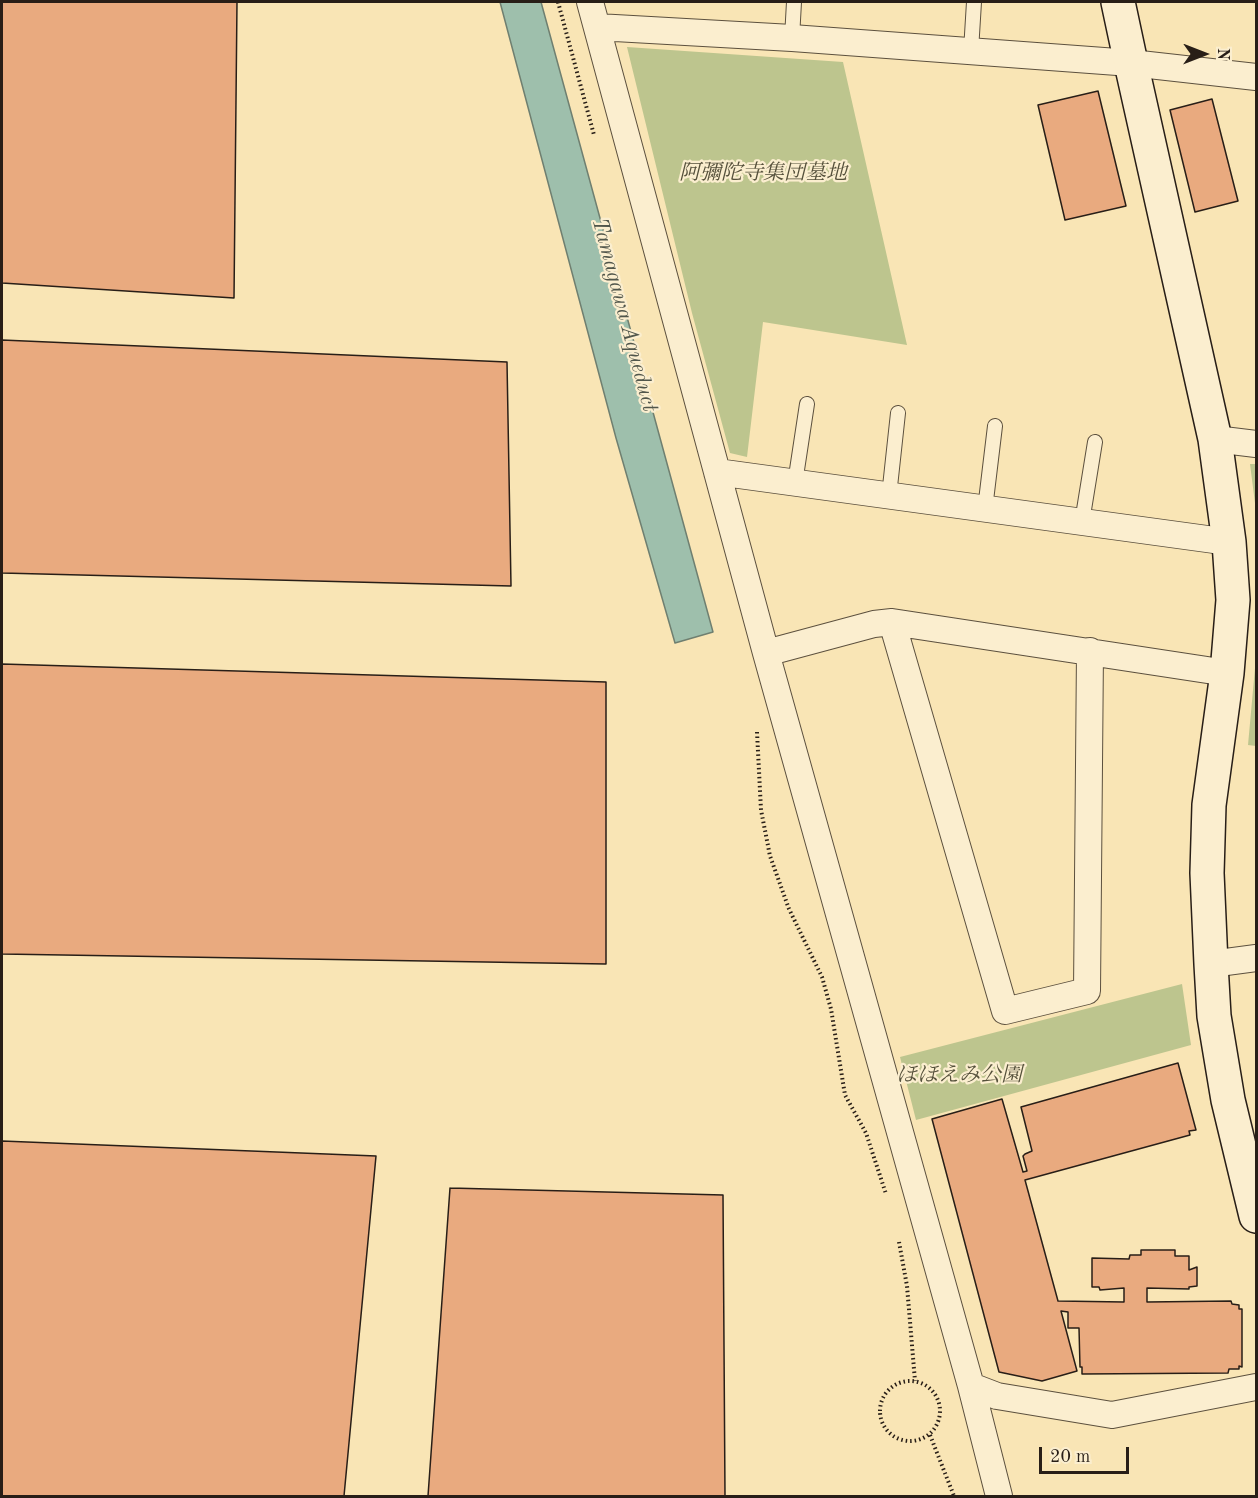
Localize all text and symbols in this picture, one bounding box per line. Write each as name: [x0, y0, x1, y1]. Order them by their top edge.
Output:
north arrow: [1174, 24, 1234, 84]
text: N: [1214, 48, 1230, 60]
park label: 阿彌陀寺集団墓地: [679, 160, 847, 186]
water label: Tamagawa Aqueduct: [585, 215, 663, 415]
park label: ほほえみ公園: [896, 1062, 1022, 1088]
scale bar: [1042, 1435, 1132, 1473]
text: 20 m: [1050, 1448, 1090, 1466]

